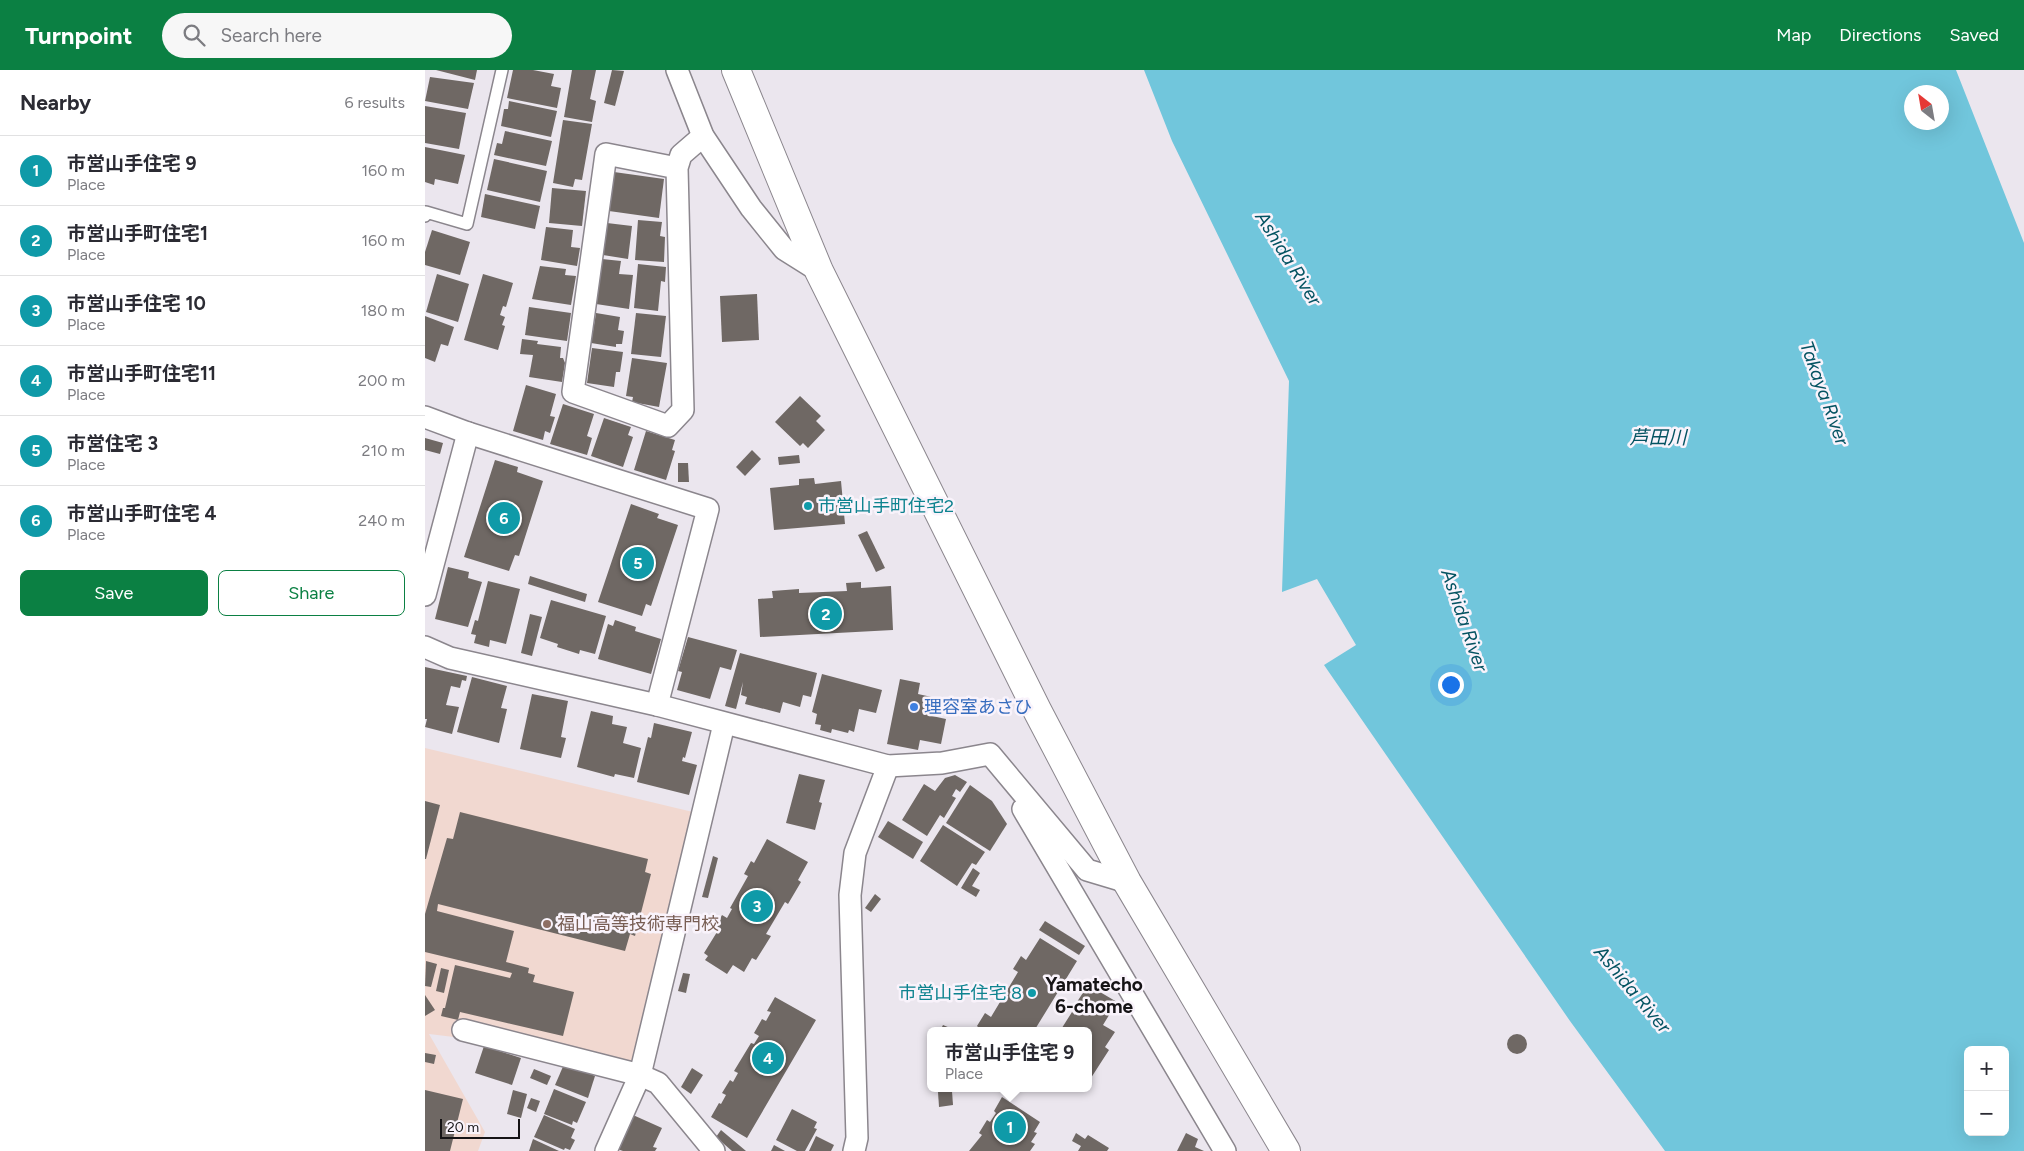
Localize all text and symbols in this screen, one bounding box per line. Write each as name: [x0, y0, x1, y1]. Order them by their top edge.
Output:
search box: [162, 13, 512, 58]
text: Turnpoint: [25, 21, 132, 50]
icon: search: [180, 21, 208, 49]
text: Search here: [220, 24, 322, 47]
text: Map: [1776, 24, 1811, 46]
text: Directions: [1839, 24, 1921, 46]
text: Saved: [1949, 24, 1999, 46]
north arrow: [1904, 85, 1949, 130]
text: Nearby: [20, 90, 91, 115]
text: 6 results: [344, 93, 405, 112]
text: 市営山手住宅 9: [67, 152, 197, 175]
text: 1: [33, 161, 39, 180]
text: 160 m: [362, 161, 405, 180]
text: Place: [67, 175, 105, 194]
water label: Ashida River: [1250, 206, 1327, 310]
text: 市営山手町住宅1: [67, 222, 208, 245]
text: 2: [31, 231, 41, 250]
text: 160 m: [362, 231, 405, 250]
text: Place: [67, 245, 105, 264]
text: 市営山手住宅 10: [67, 292, 206, 315]
text: 3: [32, 301, 40, 320]
text: 180 m: [361, 301, 405, 320]
text: Place: [67, 315, 105, 334]
water label: Takaya River: [1795, 338, 1854, 449]
text: 市営山手町住宅11: [67, 362, 216, 385]
text: 4: [31, 371, 41, 390]
text: 200 m: [358, 371, 405, 390]
text: Place: [67, 385, 105, 404]
water label: 芦田川: [1629, 426, 1688, 449]
text: 市営住宅 3: [67, 432, 158, 455]
text: 5: [31, 441, 41, 460]
text: 210 m: [362, 441, 405, 460]
text: Place: [67, 455, 105, 474]
place label: 市営山手町住宅2: [818, 495, 954, 517]
pin: 6: [488, 499, 520, 537]
marker: 市営山手町住宅2: [802, 500, 814, 512]
text: 市営山手町住宅 4: [67, 502, 217, 525]
text: 6: [31, 511, 41, 530]
text: 240 m: [358, 511, 405, 530]
text: Place: [67, 525, 105, 544]
pin: 5: [622, 544, 654, 582]
water label: Ashida River: [1436, 565, 1493, 675]
button: Save: [20, 570, 208, 616]
button: Share: [218, 570, 405, 616]
pin: 2: [810, 595, 842, 633]
your location: [1438, 672, 1464, 698]
place label: 理容室あさひ: [924, 696, 1032, 718]
marker: 理容室あさひ: [908, 701, 920, 713]
pin: 3: [741, 887, 773, 925]
place label: 福山高等技術専門校: [557, 913, 719, 935]
marker: 福山高等技術専門校: [541, 918, 553, 930]
water label: Ashida River: [1589, 940, 1676, 1038]
district label: Yamatecho 6-chome: [1045, 973, 1143, 1018]
place label: 市営山手住宅 8: [899, 982, 1022, 1004]
marker: 市営山手住宅 8: [1026, 987, 1038, 999]
popup: [927, 1027, 1092, 1092]
pin: 4: [752, 1039, 784, 1077]
text: 市営山手住宅 9: [945, 1041, 1074, 1064]
map controls: [1964, 1046, 2009, 1136]
button: +: [1964, 1046, 2009, 1091]
text: Place: [945, 1064, 983, 1083]
button: −: [1964, 1091, 2009, 1136]
pin: 1: [994, 1108, 1026, 1146]
scale bar: [440, 1116, 520, 1139]
text: 20 m: [447, 1119, 479, 1136]

